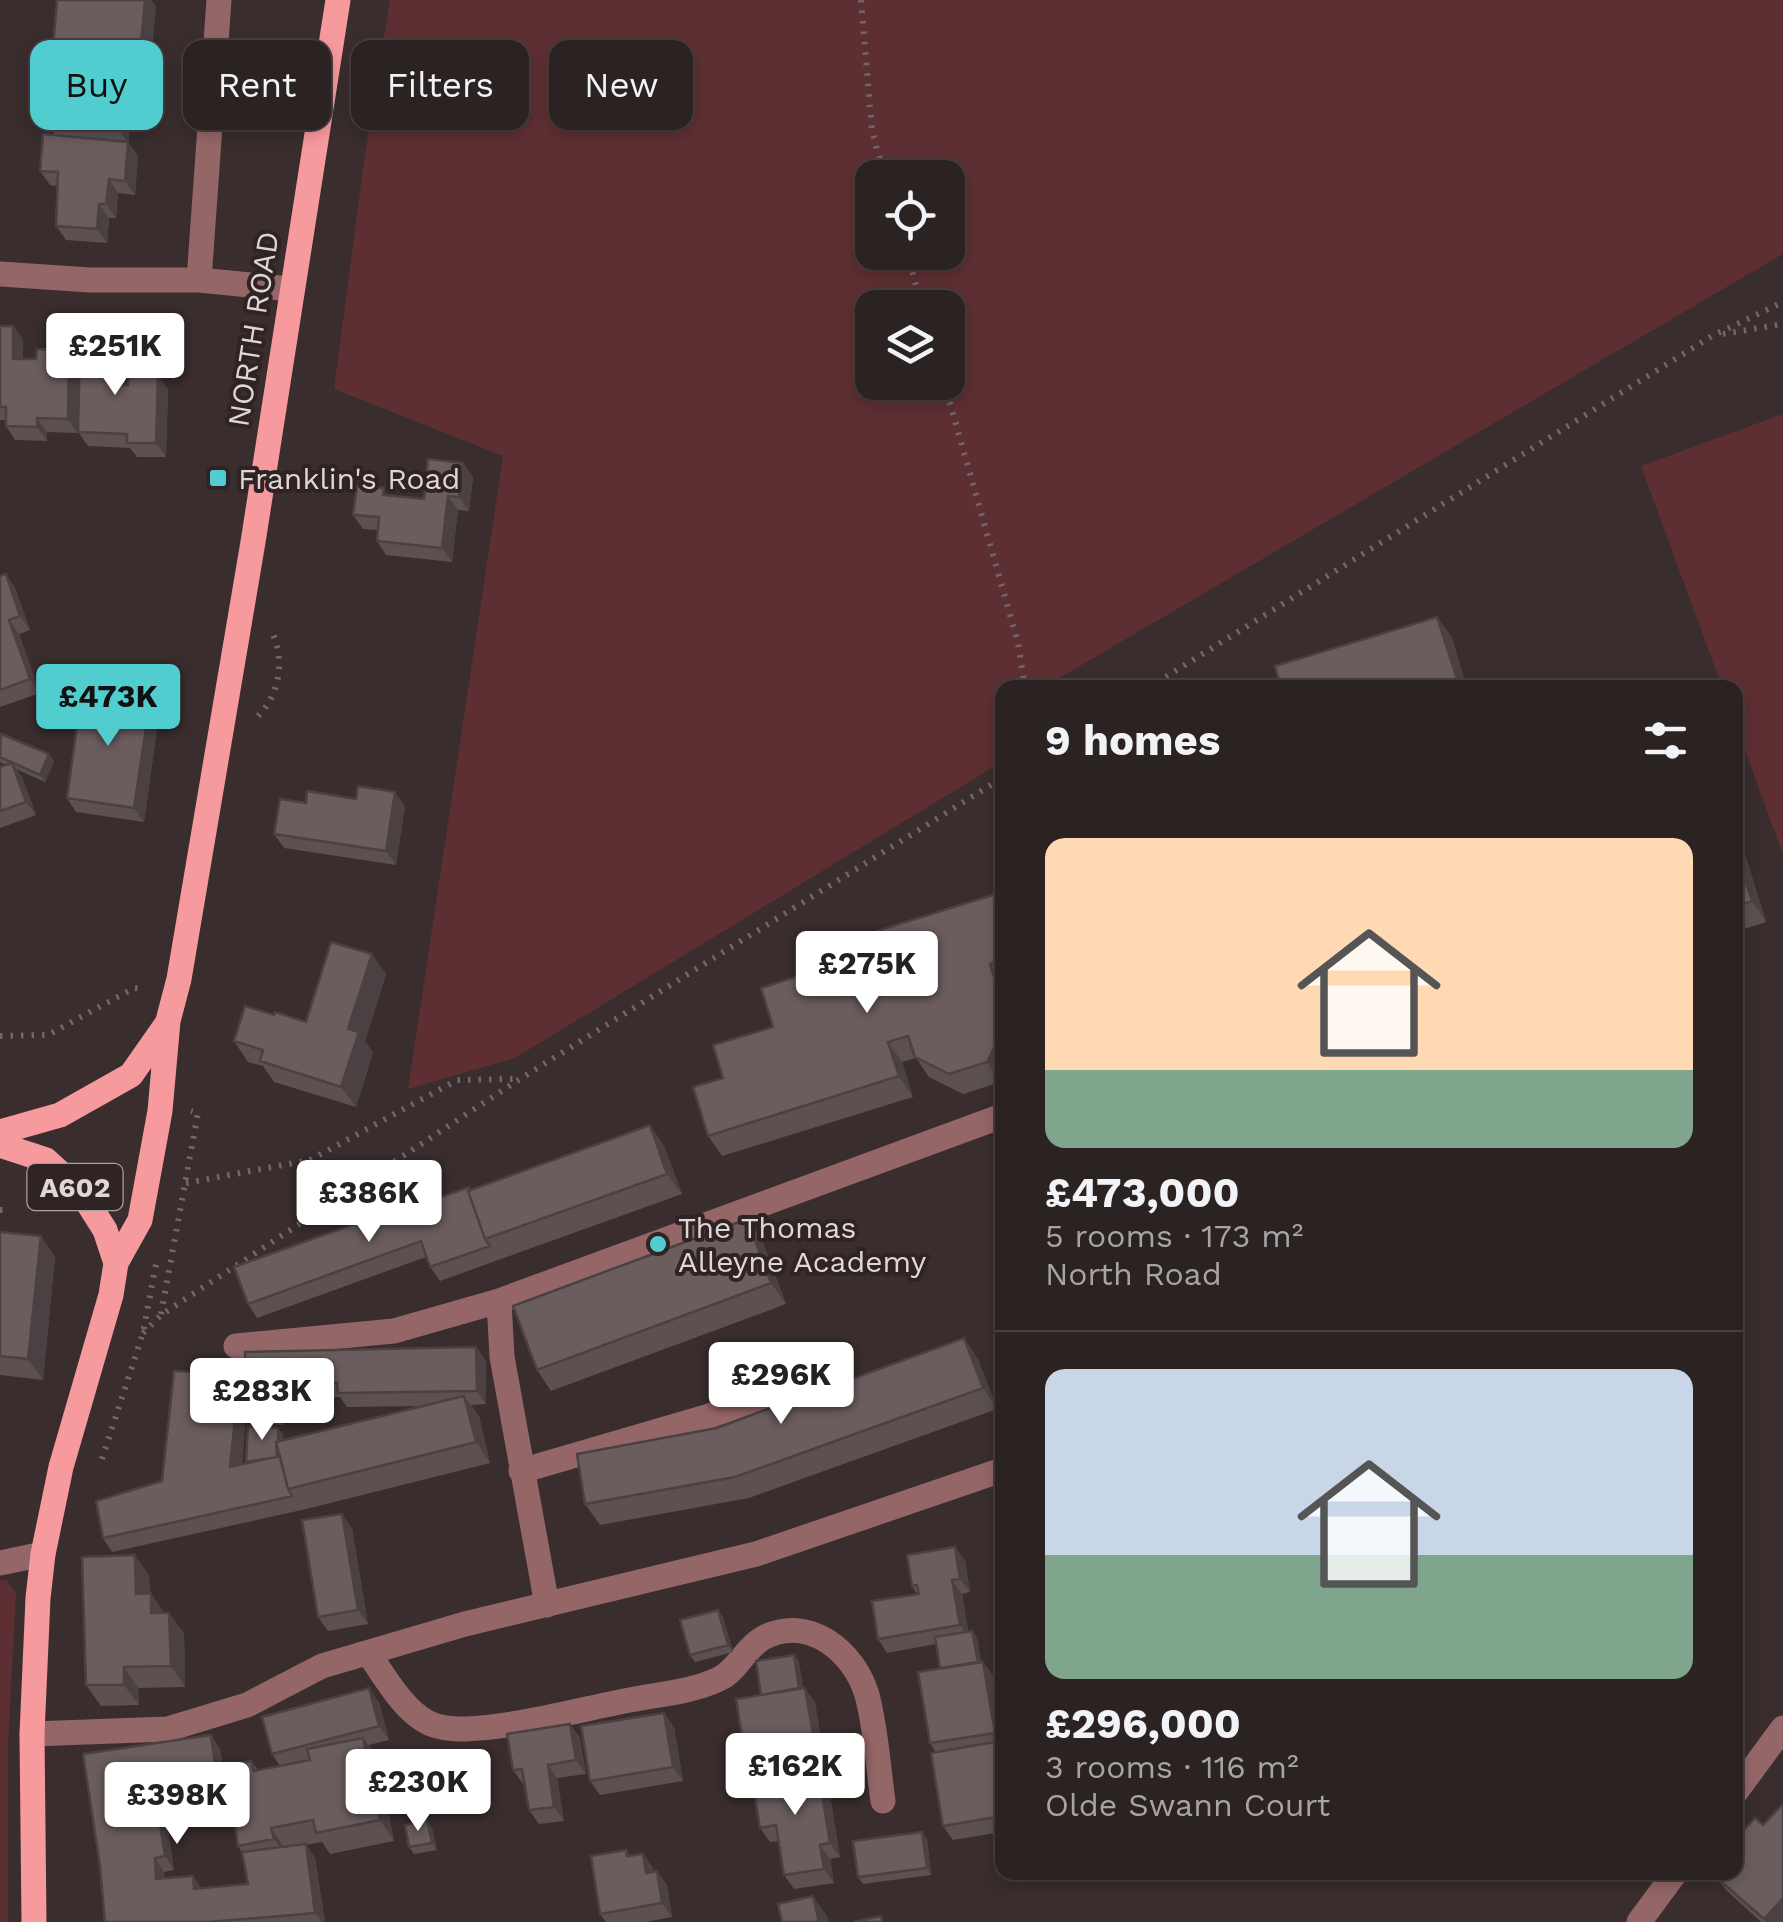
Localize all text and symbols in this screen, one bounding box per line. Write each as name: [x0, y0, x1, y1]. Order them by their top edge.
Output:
chip: Buy: [30, 40, 163, 130]
chip: Rent: [183, 40, 331, 130]
chip: Filters: [351, 40, 529, 130]
chip: New: [549, 40, 693, 130]
map controls: [855, 160, 965, 400]
button: locate: [855, 160, 965, 270]
street label: NORTH ROAD: [220, 229, 286, 429]
button: layers: [855, 290, 965, 400]
pin: £251K: [45, 313, 185, 398]
text: £251K: [68, 326, 162, 364]
place label: Franklin's Road: [238, 461, 460, 496]
marker: Franklin's Road: [207, 467, 229, 489]
pin: £473K: [38, 664, 178, 749]
text: £473K: [58, 677, 158, 715]
icon: filters: [1638, 713, 1693, 768]
text: 9 homes: [1045, 716, 1220, 765]
icon: home: [1279, 903, 1459, 1083]
pin: £275K: [797, 931, 937, 1016]
text: £275K: [818, 944, 916, 982]
pin: £386K: [299, 1160, 439, 1245]
road number: A602: [28, 1164, 122, 1210]
text: £473,000: [1045, 1168, 1239, 1217]
text: £386K: [319, 1173, 419, 1211]
place label: The Thomas Alleyne Academy: [678, 1210, 927, 1279]
text: 5 rooms · 173 m²: [1045, 1217, 1303, 1255]
marker: The Thomas Alleyne Academy: [647, 1233, 669, 1255]
text: North Road: [1045, 1255, 1222, 1293]
pin: £296K: [711, 1342, 851, 1427]
text: £296K: [731, 1355, 831, 1393]
pin: £283K: [192, 1358, 332, 1443]
text: £283K: [212, 1371, 312, 1409]
icon: home: [1279, 1434, 1459, 1614]
text: £296,000: [1045, 1699, 1241, 1748]
pin: £162K: [725, 1733, 865, 1818]
text: £162K: [748, 1746, 842, 1784]
text: 3 rooms · 116 m²: [1045, 1748, 1299, 1786]
pin: £230K: [348, 1749, 488, 1834]
pin: £398K: [107, 1762, 247, 1847]
text: £230K: [368, 1762, 468, 1800]
text: £398K: [127, 1775, 227, 1813]
text: Olde Swann Court: [1045, 1786, 1330, 1824]

